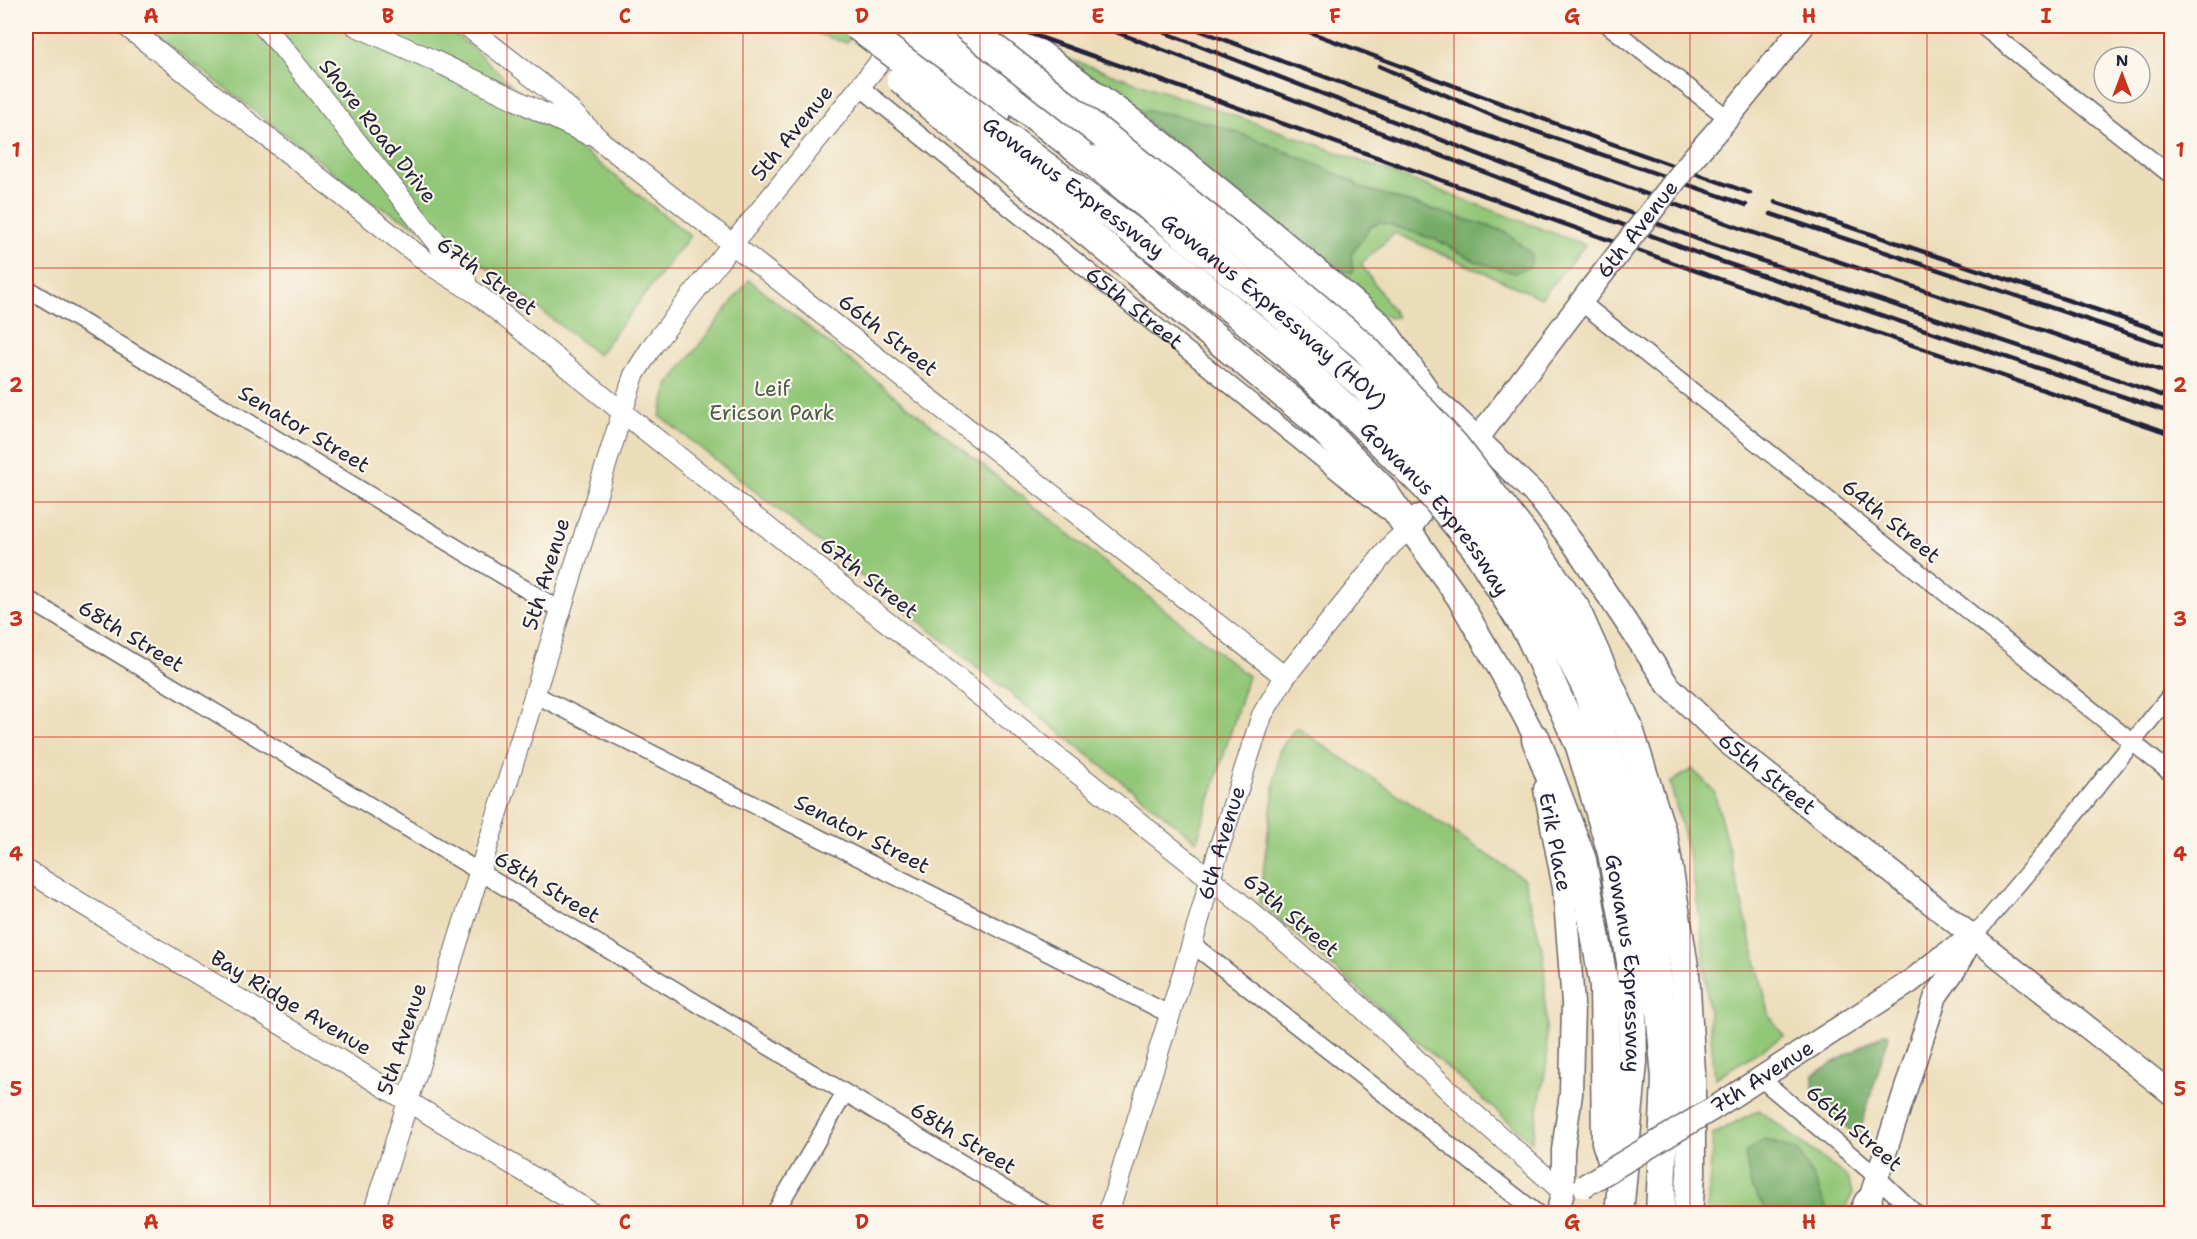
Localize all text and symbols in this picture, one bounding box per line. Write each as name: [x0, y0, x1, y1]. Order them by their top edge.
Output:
text: A: [143, 3, 159, 29]
text: B: [382, 3, 394, 29]
text: C: [619, 3, 631, 29]
text: D: [855, 3, 869, 29]
text: E: [1091, 3, 1105, 29]
text: F: [1329, 3, 1341, 29]
text: G: [1564, 3, 1580, 29]
text: H: [1802, 3, 1816, 29]
text: I: [2040, 3, 2052, 29]
north arrow: [2092, 45, 2152, 105]
text: N: [2116, 50, 2128, 71]
street label: Shore Road Drive: [313, 53, 443, 209]
street label: 5th Avenue: [745, 79, 839, 187]
street label: Gowanus Expressway: [977, 110, 1170, 264]
text: 1: [11, 137, 21, 163]
text: 1: [2175, 137, 2185, 163]
street label: 6th Avenue: [1590, 174, 1685, 284]
street label: Gowanus Expressway (HOV): [1155, 207, 1392, 415]
street label: 67th Street: [431, 230, 543, 322]
street label: 65th Street: [1080, 260, 1189, 356]
street label: 66th Street: [832, 287, 944, 383]
text: 2: [9, 372, 23, 398]
text: 2: [2173, 372, 2187, 398]
park label: Leif Ericson Park: [709, 375, 835, 427]
street label: Senator Street: [233, 379, 375, 479]
street label: Gowanus Expressway: [1354, 416, 1516, 601]
street label: 64th Street: [1836, 473, 1946, 569]
street label: 5th Avenue: [516, 514, 576, 634]
street label: 67th Street: [814, 531, 924, 625]
street label: 68th Street: [73, 593, 189, 679]
text: 3: [9, 606, 23, 632]
text: 3: [2173, 606, 2187, 632]
street label: 65th Street: [1712, 726, 1822, 821]
street label: 6th Avenue: [1191, 783, 1252, 903]
street label: Senator Street: [790, 788, 934, 880]
street label: Erik Place: [1532, 790, 1578, 894]
text: 4: [9, 841, 23, 867]
text: 4: [2173, 841, 2187, 867]
street label: 68th Street: [489, 844, 605, 930]
street label: Gowanus Expressway: [1598, 852, 1647, 1074]
street label: 67th Street: [1237, 866, 1345, 964]
street label: Bay Ridge Avenue: [205, 944, 377, 1062]
street label: 5th Avenue: [371, 979, 433, 1099]
street label: 7th Avenue: [1705, 1034, 1819, 1121]
text: 5: [10, 1076, 22, 1102]
text: 5: [2174, 1076, 2186, 1102]
street label: 66th Street: [1800, 1078, 1908, 1178]
street label: 68th Street: [905, 1095, 1021, 1181]
text: A: [143, 1209, 159, 1235]
text: B: [382, 1209, 394, 1235]
text: C: [619, 1209, 631, 1235]
text: D: [855, 1209, 869, 1235]
text: E: [1091, 1209, 1105, 1235]
text: F: [1329, 1209, 1341, 1235]
text: G: [1564, 1209, 1580, 1235]
text: H: [1802, 1209, 1816, 1235]
text: I: [2040, 1209, 2052, 1235]

